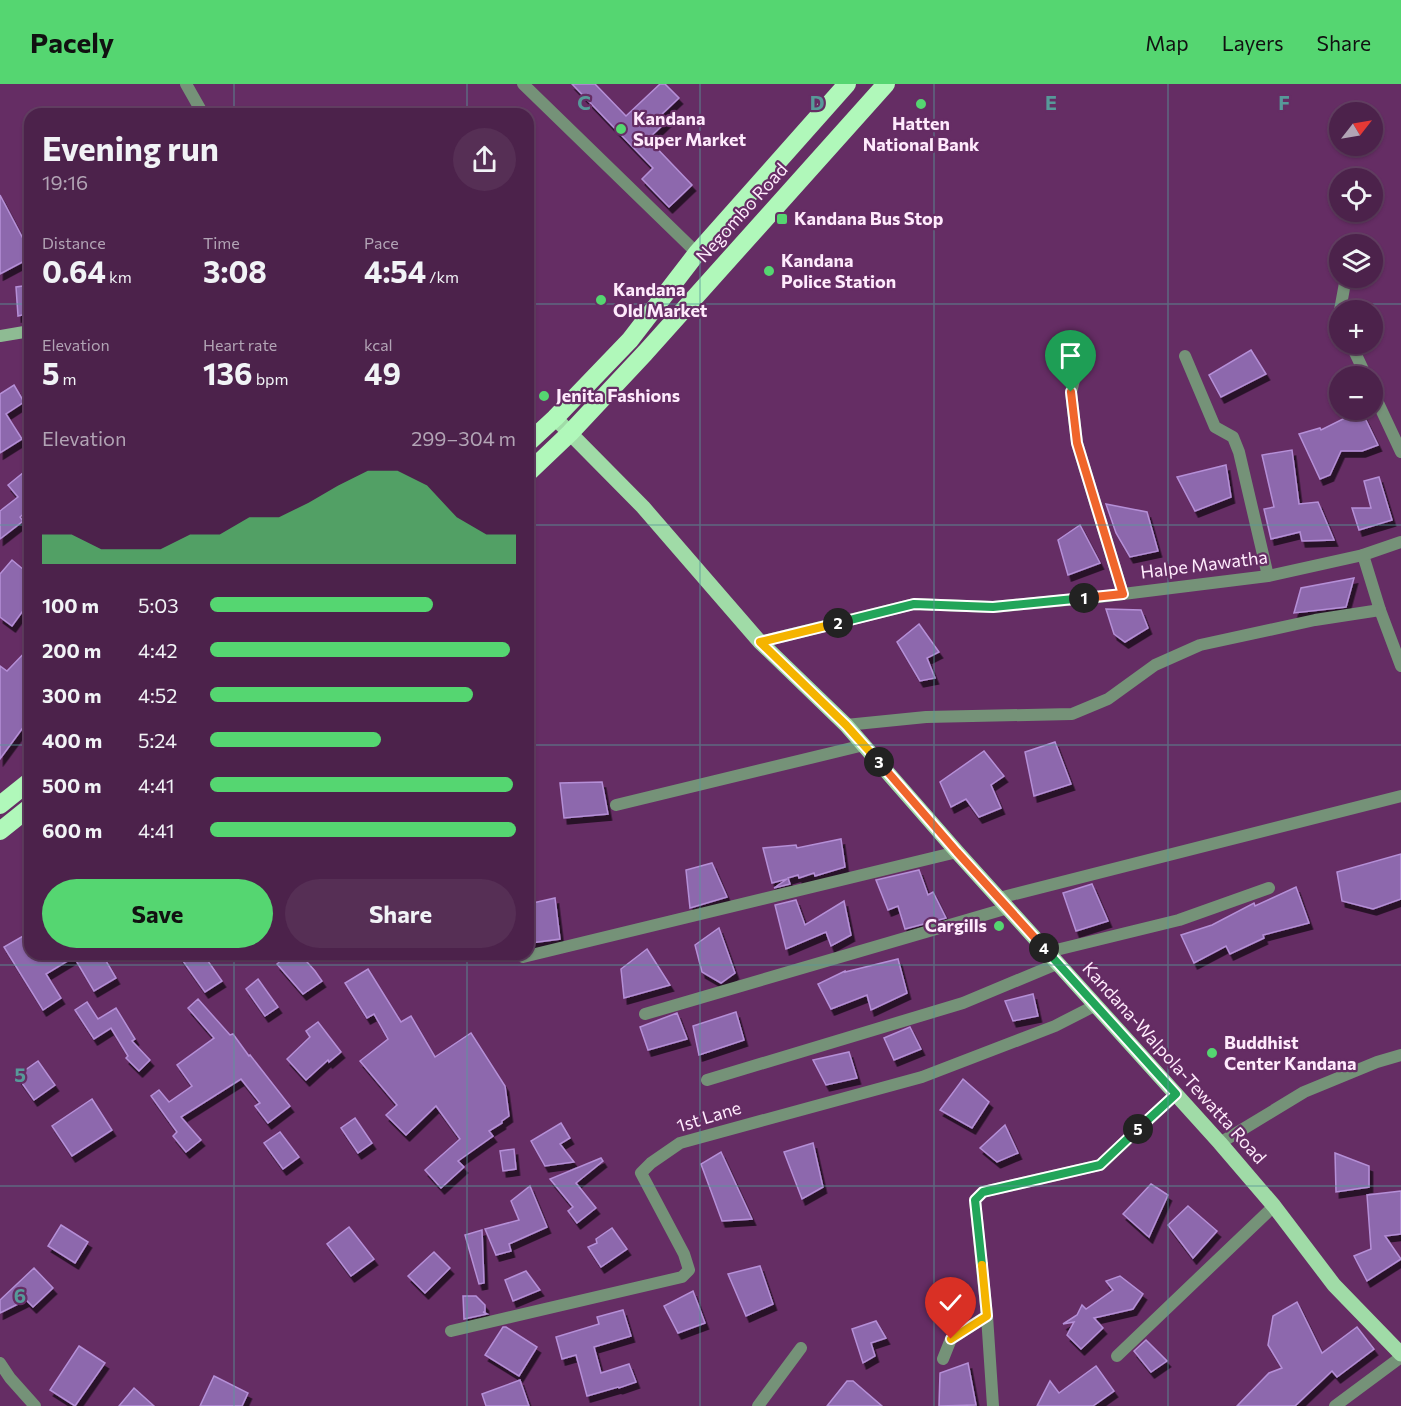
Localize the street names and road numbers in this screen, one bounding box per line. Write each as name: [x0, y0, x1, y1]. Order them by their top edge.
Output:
street label: Negombo Road: [691, 158, 792, 267]
street label: Halpe Mawatha: [1139, 545, 1269, 583]
street label: Kandana-Walpola-Tewatta Road: [1078, 957, 1271, 1168]
street label: 1st Lane: [674, 1096, 744, 1136]

